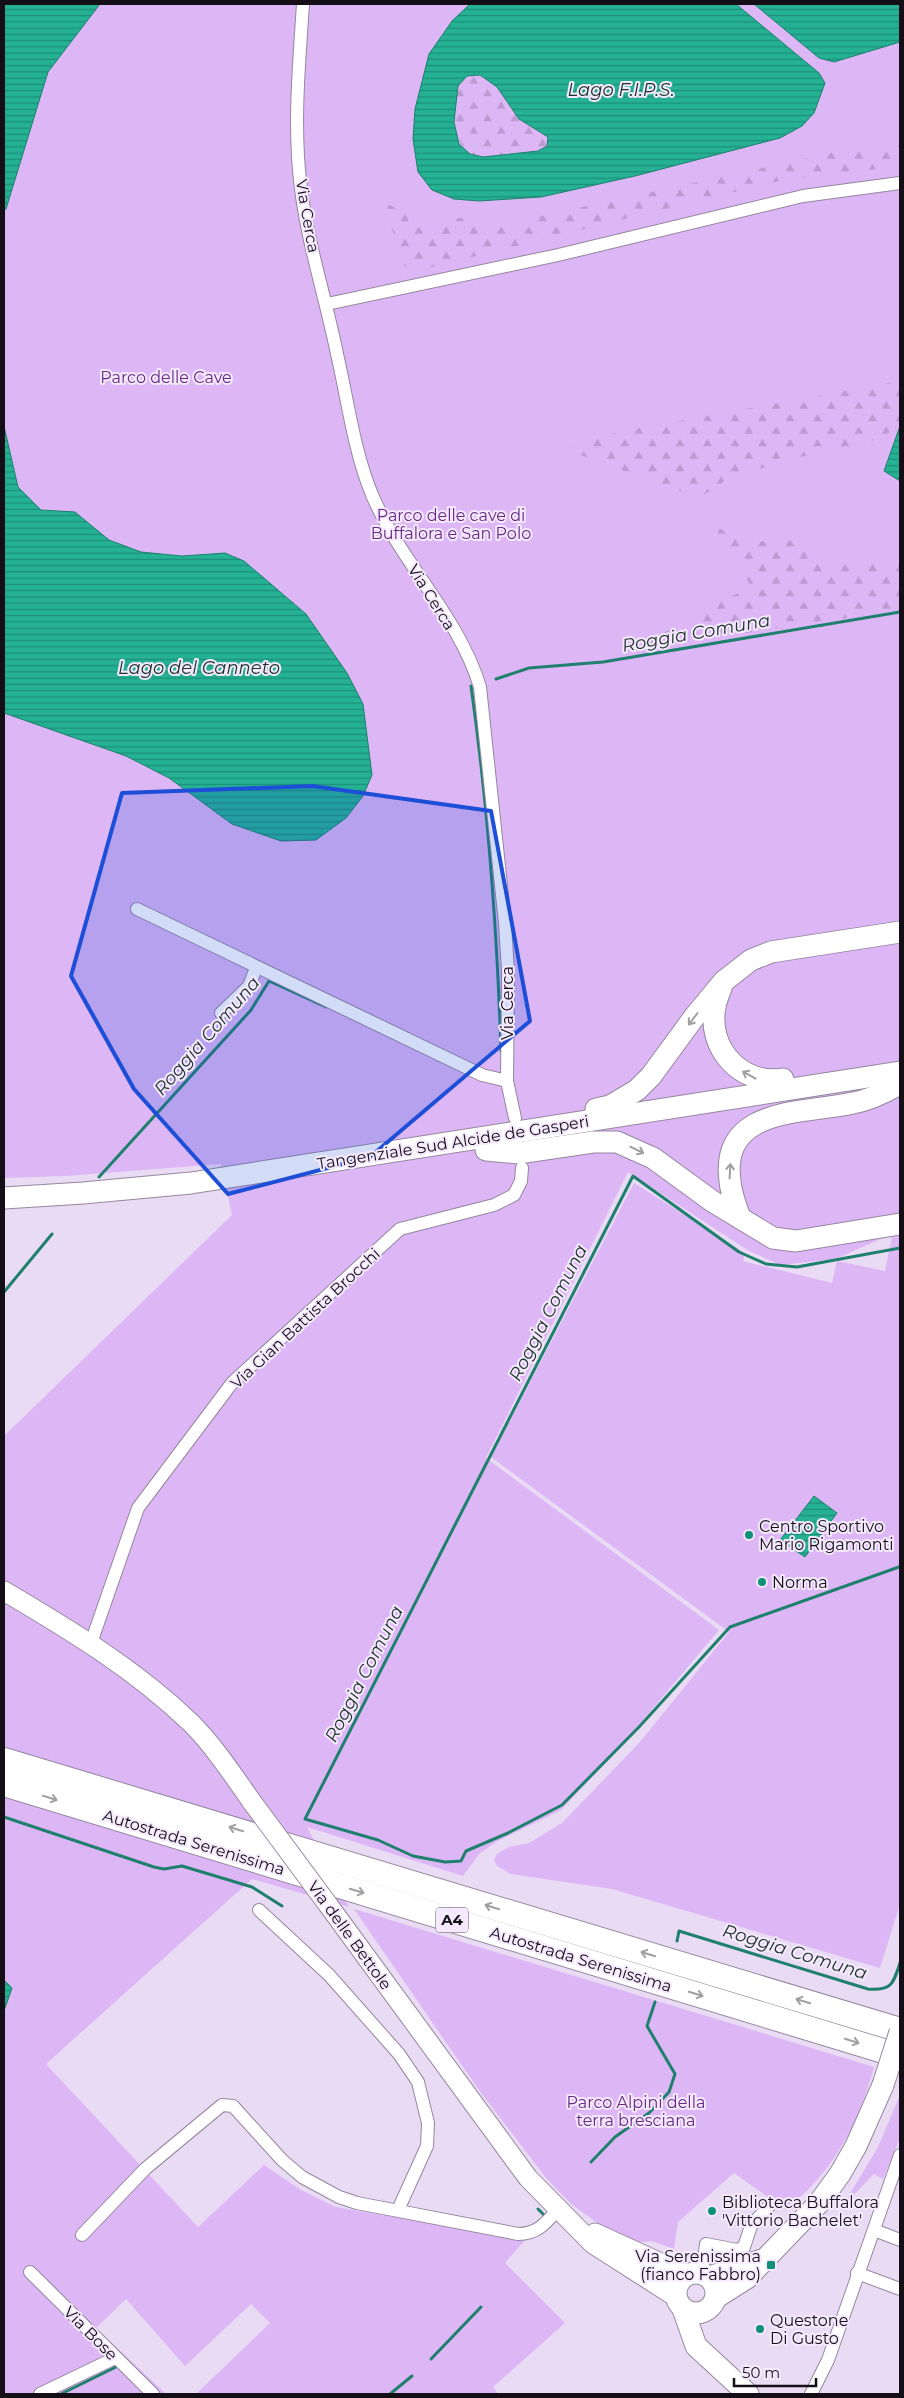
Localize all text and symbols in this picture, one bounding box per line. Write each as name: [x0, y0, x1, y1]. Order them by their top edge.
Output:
water label: Lago F.I.P.S.: [568, 79, 674, 101]
street label: Via Cerca: [292, 178, 323, 254]
park label: Parco delle Cave: [100, 368, 232, 387]
park label: Parco delle cave di Buffalora e San Polo: [371, 506, 531, 543]
street label: Via Cerca: [404, 561, 459, 634]
water label: Roggia Comuna: [620, 609, 772, 657]
water label: Lago del Canneto: [118, 657, 280, 679]
street label: Via Cerca: [498, 966, 517, 1040]
water label: Roggia Comuna: [149, 972, 265, 1100]
one-way arrow: [688, 1012, 698, 1026]
one-way arrow: [742, 1070, 757, 1079]
street label: Tangenziale Sud Alcide de Gasperi: [316, 1112, 590, 1173]
one-way arrow: [630, 1145, 645, 1155]
one-way arrow: [725, 1163, 734, 1179]
water label: Roggia Comuna: [504, 1241, 592, 1385]
street label: Via Gian Battista Brocchi: [227, 1244, 384, 1393]
place label: Centro Sportivo Mario Rigamonti: [759, 1517, 893, 1554]
marker: Centro Sportivo Mario Rigamonti: [743, 1529, 755, 1541]
place label: Norma: [772, 1573, 828, 1592]
marker: Norma: [756, 1576, 768, 1588]
water label: Roggia Comuna: [320, 1602, 408, 1746]
one-way arrow: [42, 1794, 58, 1804]
street label: Autostrada Serenissima: [101, 1806, 287, 1879]
one-way arrow: [229, 1823, 245, 1833]
street label: Via delle Bettole: [304, 1877, 395, 1993]
one-way arrow: [348, 1886, 364, 1896]
one-way arrow: [485, 1901, 501, 1911]
road number: A4: [436, 1908, 468, 1932]
water label: Roggia Comuna: [720, 1920, 870, 1984]
street label: Autostrada Serenissima: [488, 1923, 674, 1996]
one-way arrow: [640, 1948, 656, 1958]
one-way arrow: [688, 1989, 704, 1999]
one-way arrow: [796, 1995, 812, 2005]
one-way arrow: [843, 2037, 859, 2047]
park label: Parco Alpini della terra bresciana: [567, 2093, 705, 2130]
place label: Biblioteca Buffalora 'Vittorio Bachelet': [722, 2193, 879, 2230]
marker: Biblioteca Buffalora 'Vittorio Bachelet': [706, 2205, 718, 2217]
place label: Via Serenissima (fianco Fabbro): [635, 2247, 761, 2284]
marker: Via Serenissima (fianco Fabbro): [765, 2259, 777, 2271]
street label: Via Bose: [60, 2302, 122, 2364]
place label: Questone Di Gusto: [770, 2311, 848, 2348]
marker: Questone Di Gusto: [754, 2323, 766, 2335]
scale bar: [734, 2356, 816, 2388]
text: 50 m: [742, 2363, 780, 2382]

